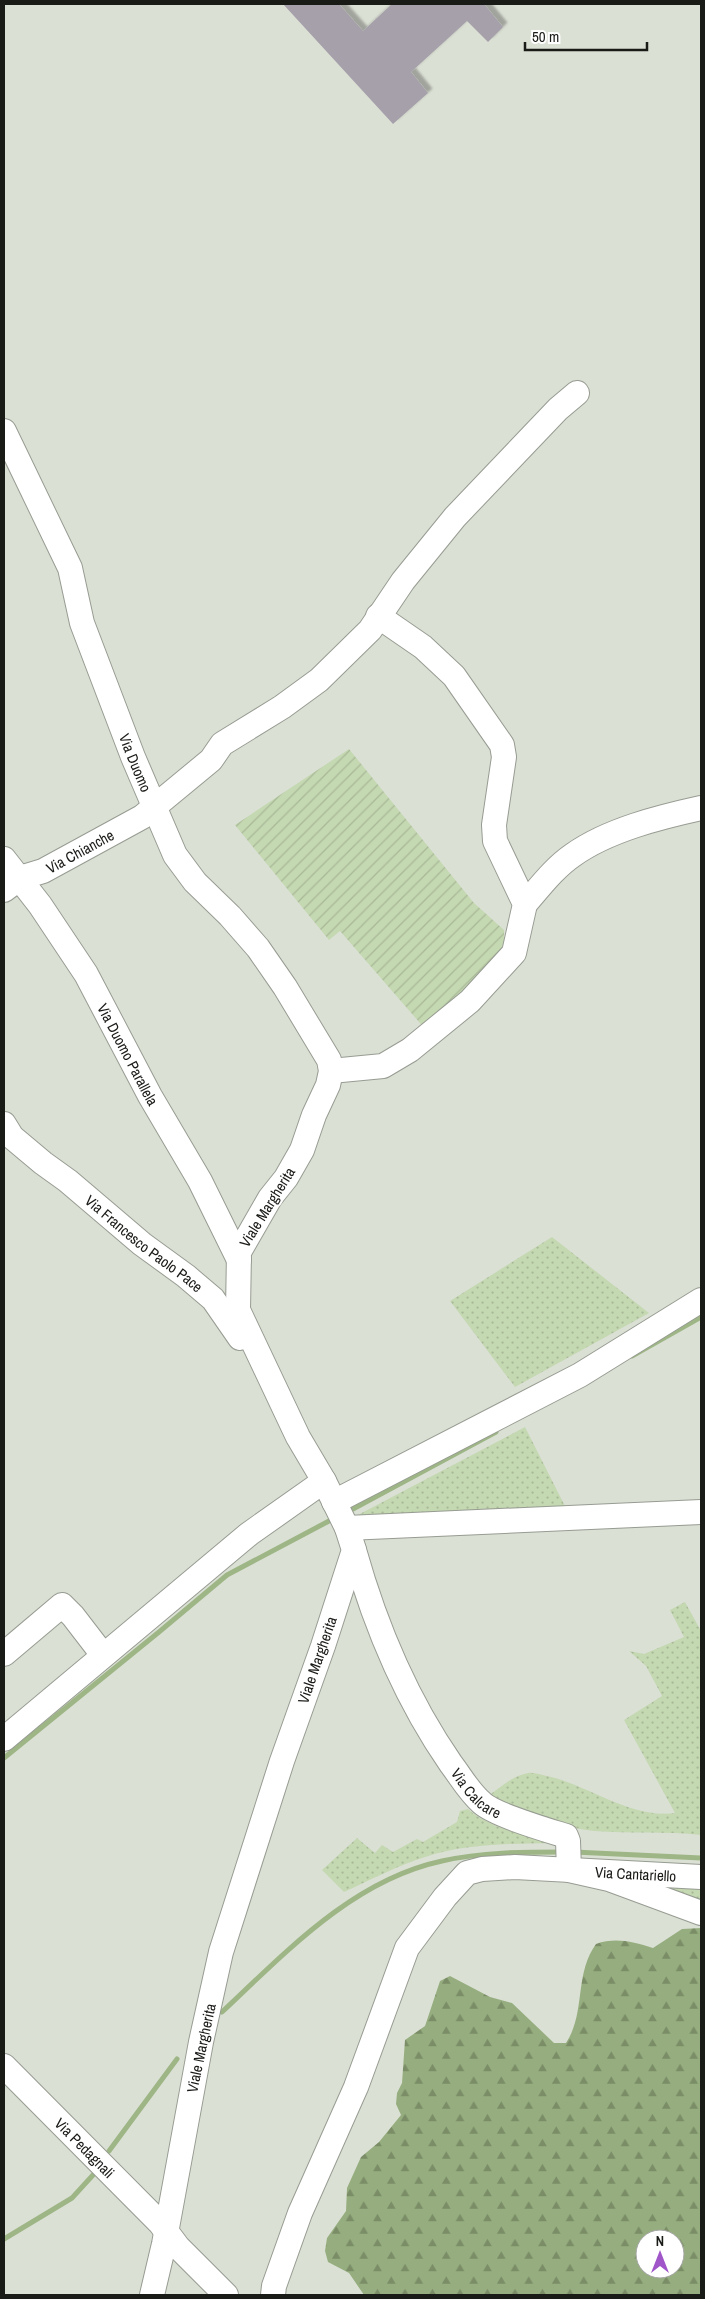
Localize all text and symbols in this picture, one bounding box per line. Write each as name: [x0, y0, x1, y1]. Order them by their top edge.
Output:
scale bar: [525, 20, 648, 52]
text: 50 m: [532, 26, 559, 47]
street label: Via Duomo: [115, 730, 157, 795]
street label: Via Chianche: [42, 824, 118, 878]
street label: Via Duomo Parallela: [93, 1000, 164, 1109]
street label: Viale Margherita: [234, 1163, 300, 1251]
street label: Via Francesco Paolo Pace: [81, 1190, 208, 1297]
street label: Viale Margherita: [292, 1614, 342, 1706]
street label: Via Calcare: [446, 1764, 505, 1823]
street label: Via Cantariello: [594, 1861, 677, 1886]
street label: Viale Margherita: [181, 2001, 221, 2095]
street label: Via Pedagnali: [50, 2113, 120, 2182]
north arrow: [635, 2229, 685, 2279]
text: N: [656, 2232, 664, 2250]

